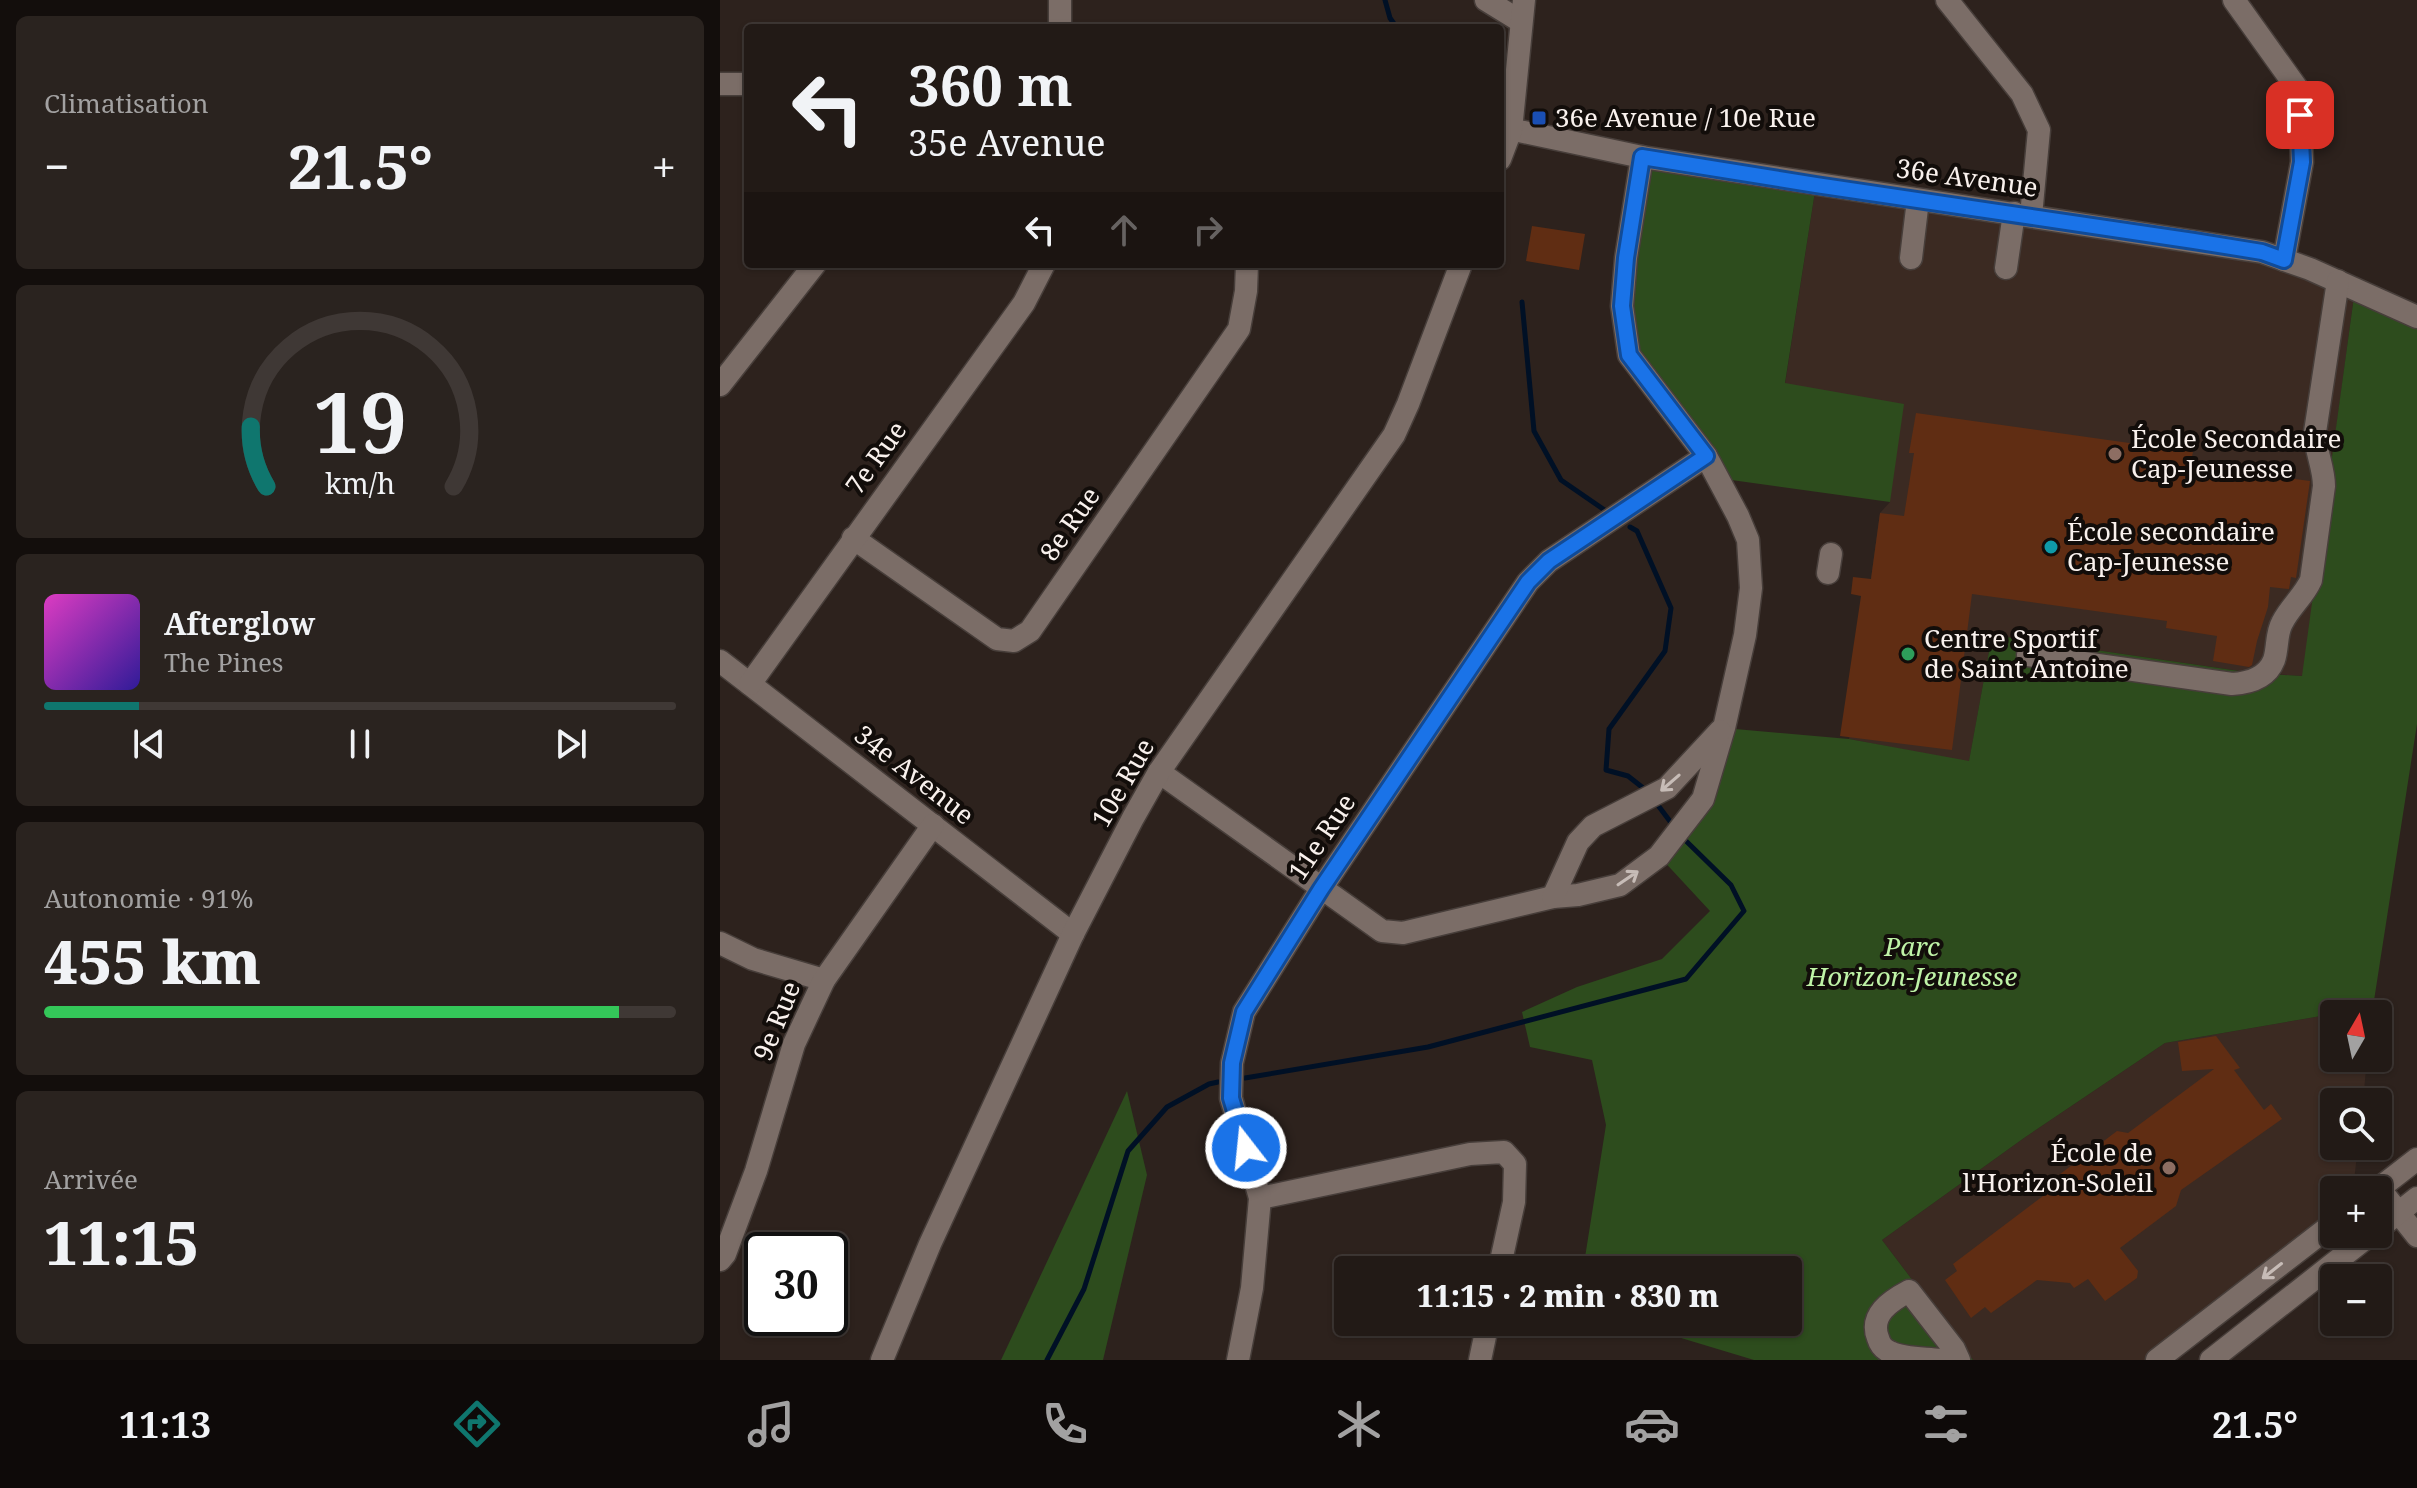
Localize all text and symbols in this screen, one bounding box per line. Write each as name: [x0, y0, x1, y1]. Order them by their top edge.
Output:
text: 360 m: [908, 46, 1073, 122]
icon: left: [776, 56, 880, 160]
pin: [2266, 81, 2334, 149]
text: Climatisation: [44, 85, 209, 121]
icon: arrive: [2278, 93, 2322, 137]
place label: 36e Avenue / 10e Rue: [1555, 99, 1816, 135]
marker: 36e Avenue / 10e Rue: [1530, 109, 1548, 127]
text: 35e Avenue: [908, 118, 1106, 167]
text: 21.5°: [288, 125, 433, 207]
text: −: [44, 136, 69, 196]
text: +: [651, 136, 676, 196]
street label: 36e Avenue: [1894, 149, 2040, 205]
icon: left: [1018, 208, 1062, 252]
icon: ahead: [1102, 208, 1146, 252]
icon: right: [1186, 208, 1230, 252]
text: 19: [313, 364, 407, 477]
street label: 7e Rue: [836, 413, 914, 501]
place label: École Secondaire Cap-Jeunesse: [2131, 420, 2341, 486]
marker: École Secondaire Cap-Jeunesse: [2106, 445, 2124, 463]
text: km/h: [325, 463, 395, 502]
street label: 8e Rue: [1031, 479, 1108, 568]
place label: École secondaire Cap-Jeunesse: [2067, 513, 2275, 579]
marker: École secondaire Cap-Jeunesse: [2042, 538, 2060, 556]
text: Afterglow: [164, 603, 315, 644]
place label: Centre Sportif de Saint Antoine: [1924, 620, 2129, 686]
text: The Pines: [164, 644, 284, 680]
marker: Centre Sportif de Saint Antoine: [1899, 645, 1917, 663]
street label: 34e Avenue: [847, 716, 982, 832]
icon: previous: [127, 722, 171, 766]
icon: pause: [338, 722, 382, 766]
icon: next: [549, 722, 593, 766]
street label: 10e Rue: [1082, 731, 1162, 834]
one-way arrow: [1660, 774, 1680, 792]
street label: 11e Rue: [1279, 786, 1363, 887]
one-way arrow: [1616, 870, 1638, 887]
text: Autonomie · 91%: [44, 880, 253, 916]
text: 455 km: [44, 920, 261, 1002]
park label: Parc Horizon-Jeunesse: [1806, 928, 2017, 994]
street label: 9e Rue: [744, 976, 808, 1066]
north arrow: [2320, 1000, 2392, 1072]
map controls: [2320, 1000, 2392, 1336]
button: search: [2320, 1088, 2392, 1160]
position arrow: [1204, 1106, 1288, 1190]
place label: École de l'Horizon-Soleil: [1962, 1134, 2153, 1200]
marker: École de l'Horizon-Soleil: [2160, 1159, 2178, 1177]
text: Arrivée: [44, 1161, 138, 1197]
button: +: [2320, 1176, 2392, 1248]
text: 11:15: [44, 1201, 199, 1283]
speed limit sign: 30: [744, 1232, 848, 1336]
one-way arrow: [2262, 1262, 2283, 1279]
button: −: [2320, 1264, 2392, 1336]
text: 11:15 · 2 min · 830 m: [1417, 1275, 1719, 1316]
icon: directions: [449, 1396, 505, 1452]
icon: music: [743, 1396, 799, 1452]
icon: phone: [1037, 1396, 1093, 1452]
icon: climate: [1331, 1396, 1387, 1452]
icon: car: [1624, 1396, 1680, 1452]
icon: filters: [1918, 1396, 1974, 1452]
text: 11:13: [119, 1400, 211, 1449]
text: 21.5°: [2212, 1400, 2298, 1449]

